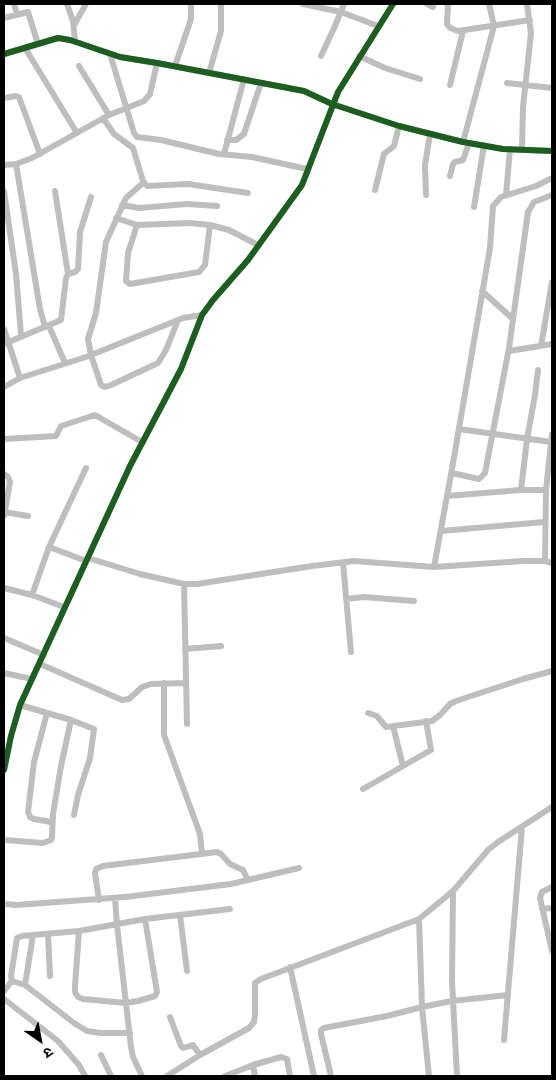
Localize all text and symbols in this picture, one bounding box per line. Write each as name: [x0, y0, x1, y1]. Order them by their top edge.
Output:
north arrow: [15, 1015, 65, 1065]
text: उ: [40, 1044, 57, 1062]

